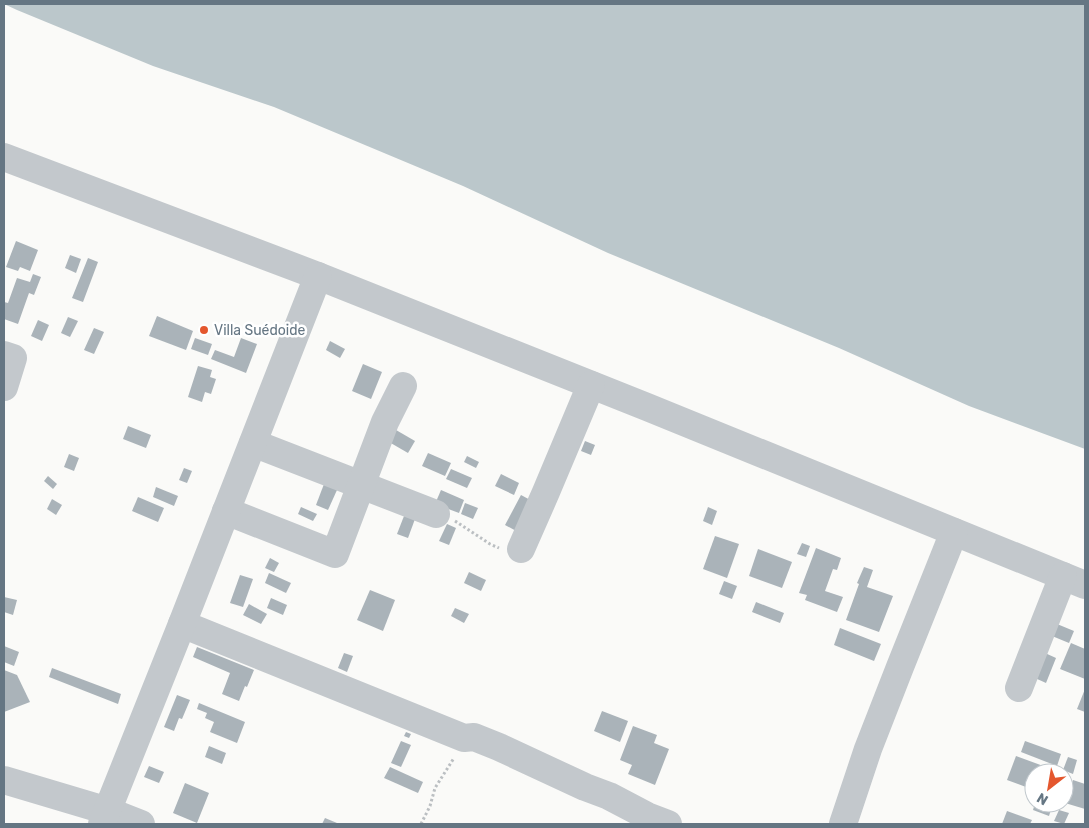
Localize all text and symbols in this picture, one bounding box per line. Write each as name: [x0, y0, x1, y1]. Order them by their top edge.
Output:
place label: Villa Suédoide: [214, 322, 306, 339]
marker: Villa Suédoide: [198, 324, 210, 336]
north arrow: [1024, 763, 1074, 813]
text: N: [1034, 789, 1051, 809]

